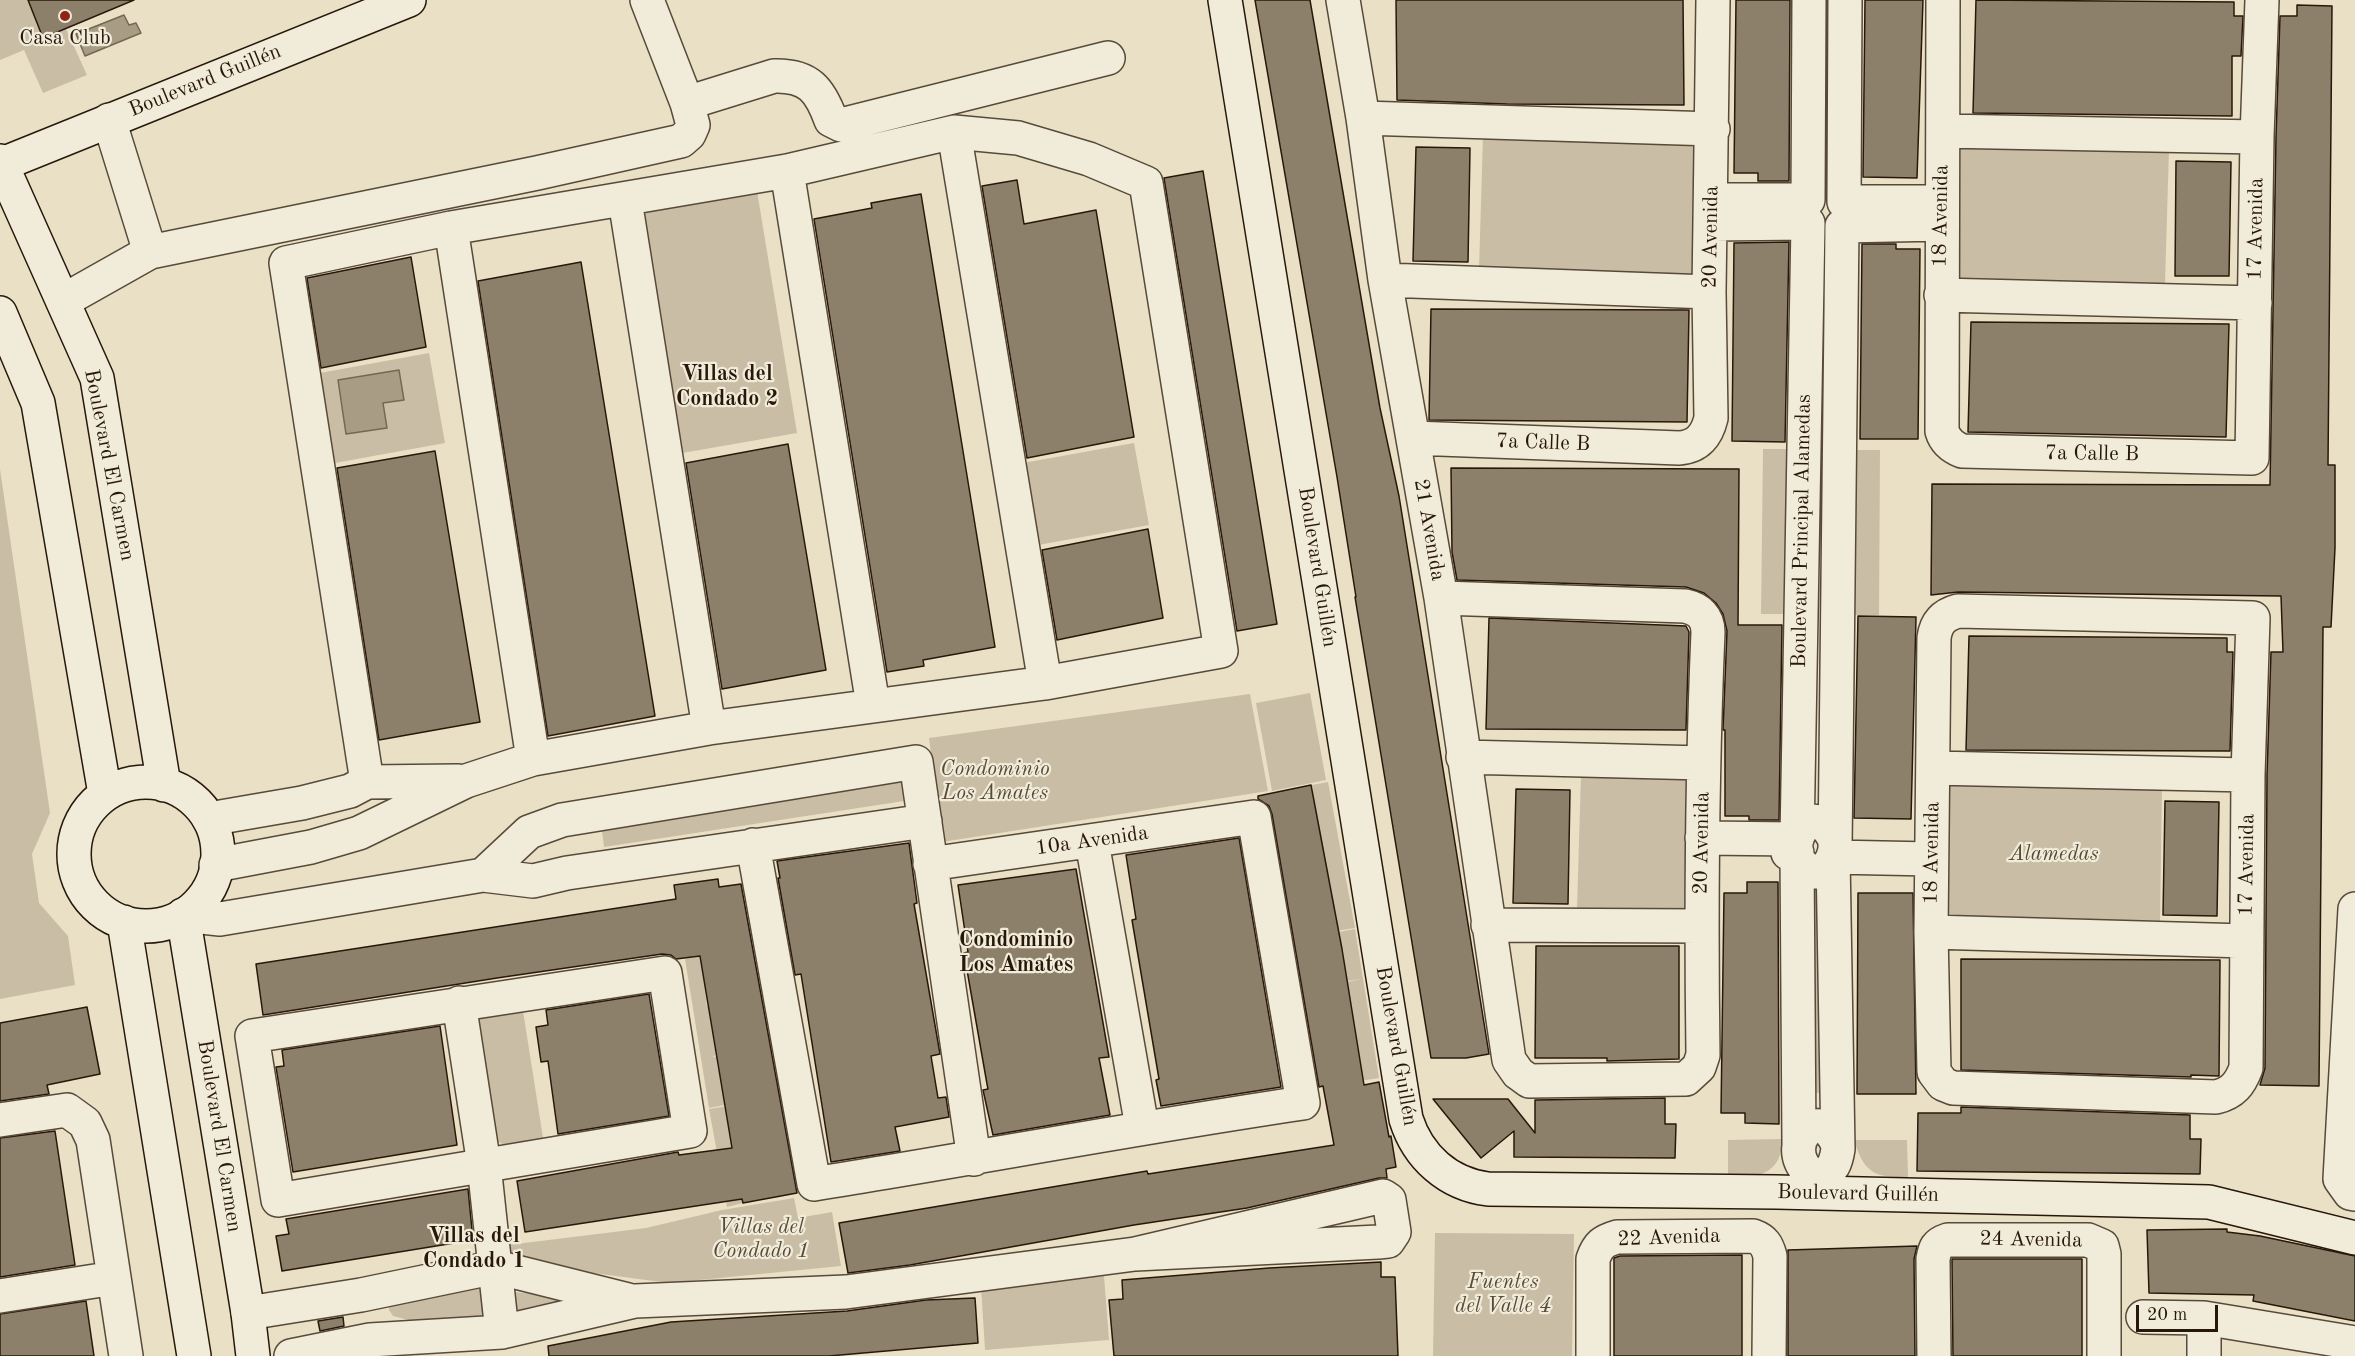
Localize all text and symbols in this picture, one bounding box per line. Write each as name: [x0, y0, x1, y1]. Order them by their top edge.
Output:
marker: Casa Club: [58, 9, 72, 23]
place label: Casa Club: [19, 25, 111, 51]
street label: Boulevard Guillén: [125, 39, 285, 123]
street label: 18 Avenida: [1928, 164, 1954, 268]
street label: 17 Avenida: [2243, 177, 2269, 281]
street label: 20 Avenida: [1698, 185, 1724, 289]
district label: Villas del Condado 2: [676, 361, 778, 412]
street label: Boulevard El Carmen: [78, 367, 140, 563]
street label: Boulevard Principal Alamedas: [1787, 394, 1817, 668]
street label: 7a Calle B: [1495, 429, 1591, 457]
street label: 7a Calle B: [2045, 441, 2139, 467]
street label: 21 Avenida: [1408, 477, 1450, 583]
street label: Boulevard Guillén: [1292, 485, 1342, 649]
park label: Condominio Los Amates: [940, 756, 1050, 806]
street label: 20 Avenida: [1689, 791, 1715, 895]
street label: 18 Avenida: [1919, 801, 1945, 905]
street label: 17 Avenida: [2234, 813, 2260, 917]
street label: 10a Avenida: [1034, 821, 1150, 861]
park label: Alamedas: [2009, 841, 2099, 867]
district label: Condominio Los Amates: [959, 927, 1073, 978]
street label: Boulevard Guillén: [1370, 964, 1422, 1128]
street label: Boulevard El Carmen: [191, 1038, 247, 1234]
street label: Boulevard Guillén: [1777, 1180, 1939, 1208]
park label: Villas del Condado 1: [712, 1214, 810, 1264]
district label: Villas del Condado 1: [423, 1223, 525, 1274]
street label: 22 Avenida: [1617, 1224, 1721, 1252]
street label: 24 Avenida: [1979, 1227, 2083, 1253]
park label: Fuentes del Valle 4: [1455, 1269, 1551, 1319]
scale bar: [2139, 1293, 2222, 1331]
text: 20 m: [2147, 1306, 2187, 1324]

